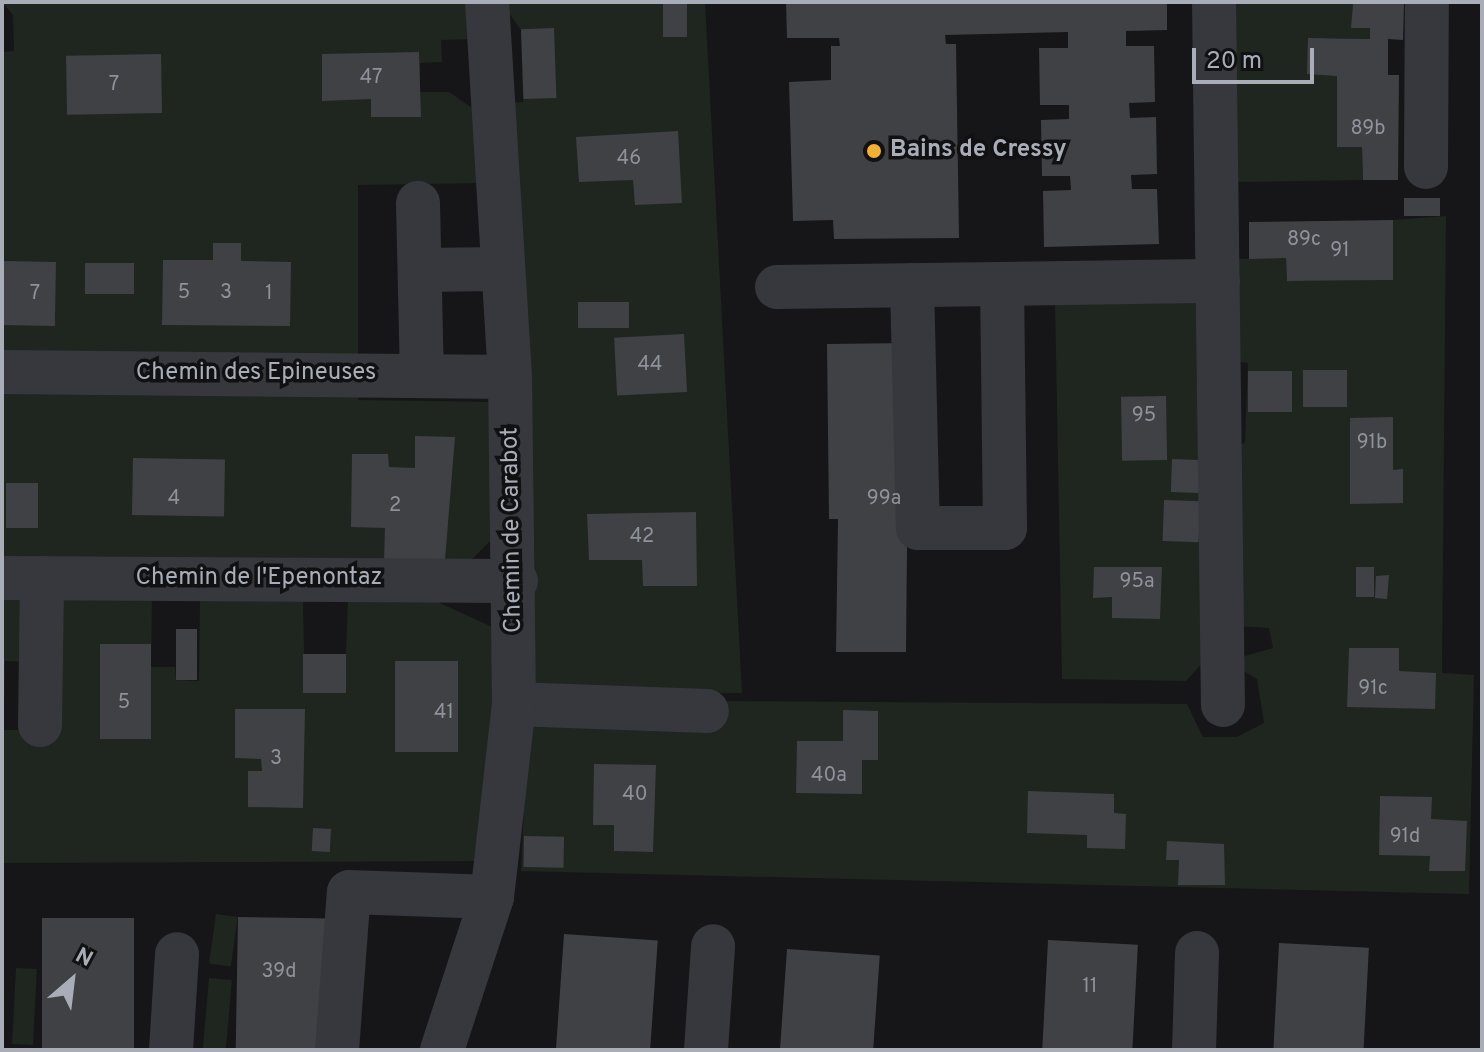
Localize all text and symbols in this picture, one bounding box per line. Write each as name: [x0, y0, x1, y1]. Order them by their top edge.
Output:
scale bar: [1196, 32, 1318, 82]
text: 20 m: [1206, 47, 1262, 77]
house number: 47: [360, 66, 382, 90]
house number: 7: [109, 73, 119, 97]
house number: 89b: [1351, 117, 1385, 141]
place label: Bains de Cressy: [890, 137, 1067, 165]
marker: Bains de Cressy: [865, 142, 883, 160]
house number: 46: [617, 147, 641, 171]
house number: 89c: [1287, 228, 1321, 252]
house number: 91: [1330, 239, 1350, 263]
house number: 5: [178, 281, 190, 305]
house number: 3: [220, 281, 232, 305]
house number: 7: [30, 282, 40, 306]
house number: 1: [265, 282, 273, 306]
house number: 44: [638, 353, 662, 377]
street label: Chemin des Epineuses: [136, 360, 376, 388]
house number: 95: [1132, 404, 1156, 428]
street label: Chemin de Carabot: [497, 427, 529, 633]
house number: 91b: [1357, 431, 1387, 455]
house number: 4: [168, 487, 180, 511]
house number: 99a: [867, 487, 901, 511]
house number: 2: [389, 494, 401, 518]
house number: 42: [630, 525, 654, 549]
street label: Chemin de l'Epenontaz: [136, 565, 382, 593]
house number: 95a: [1120, 570, 1154, 594]
house number: 91c: [1358, 677, 1388, 701]
house number: 5: [118, 691, 130, 715]
house number: 41: [434, 701, 454, 725]
house number: 3: [270, 747, 282, 771]
house number: 40a: [811, 764, 847, 788]
house number: 40: [622, 783, 648, 807]
house number: 91d: [1390, 825, 1420, 849]
north arrow: [32, 940, 112, 1020]
text: N: [70, 943, 97, 974]
house number: 39d: [262, 960, 296, 984]
house number: 11: [1083, 975, 1097, 999]

